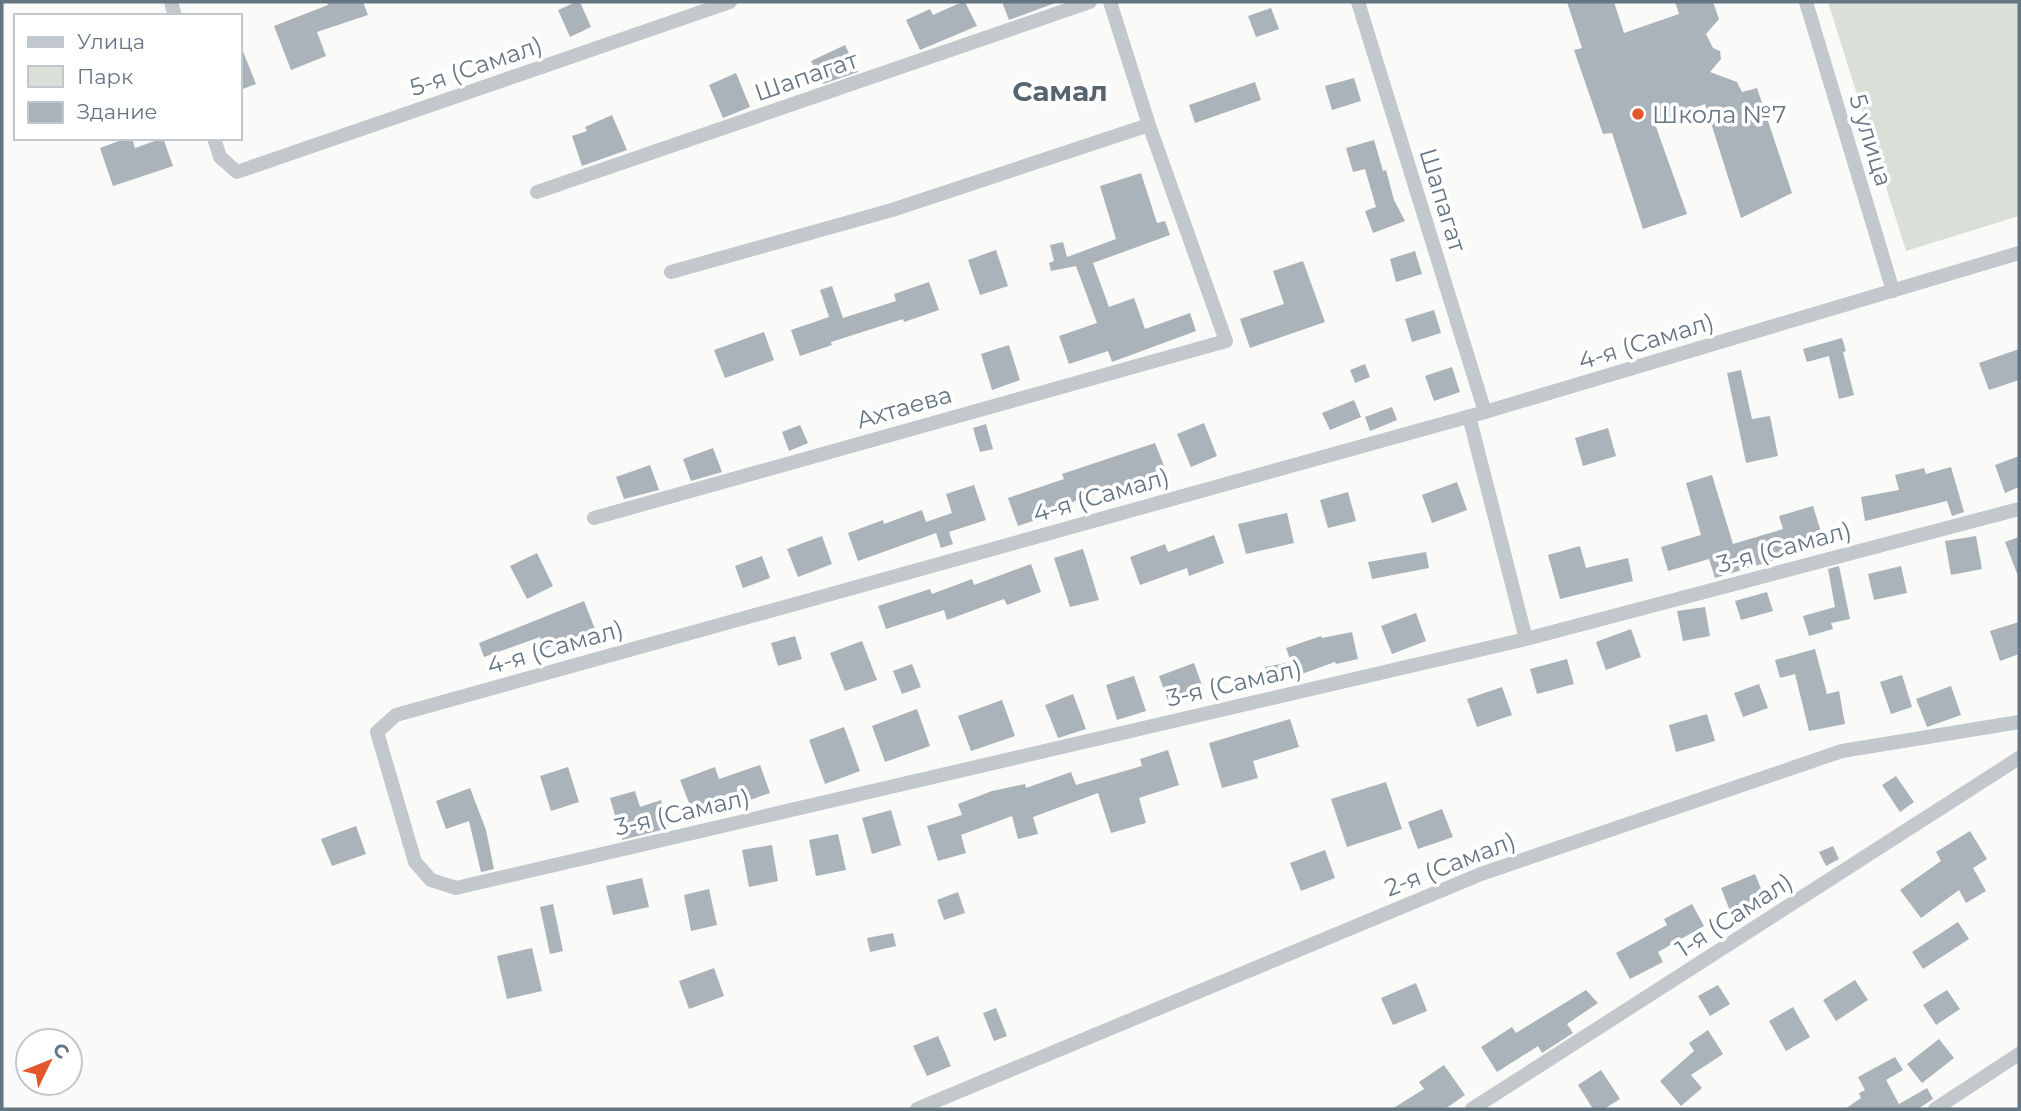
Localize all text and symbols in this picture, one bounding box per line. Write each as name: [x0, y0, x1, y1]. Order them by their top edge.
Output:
legend: [14, 14, 242, 140]
text: Улица: [77, 29, 145, 54]
street label: 5-я (Самал): [406, 30, 546, 102]
street label: Шапагат: [751, 45, 862, 107]
text: Парк: [77, 64, 133, 89]
district label: Самал: [1012, 74, 1108, 108]
street label: 5 улица: [1843, 90, 1899, 190]
text: Здание: [77, 99, 158, 124]
place label: Школа №7: [1652, 100, 1786, 129]
marker: Школа №7: [1630, 106, 1646, 122]
street label: Шапагат: [1413, 145, 1473, 256]
street label: 4-я (Самал): [1575, 307, 1717, 375]
street label: Ахтаева: [853, 380, 955, 434]
street label: 4-я (Самал): [1029, 462, 1173, 528]
street label: 3-я (Самал): [1714, 515, 1854, 579]
street label: 4-я (Самал): [483, 614, 627, 680]
street label: 3-я (Самал): [1164, 653, 1304, 713]
street label: 3-я (Самал): [612, 782, 752, 842]
street label: 2-я (Самал): [1380, 826, 1520, 902]
street label: 1-я (Самал): [1670, 867, 1798, 963]
north arrow: [14, 1027, 84, 1097]
text: С: [48, 1038, 74, 1064]

